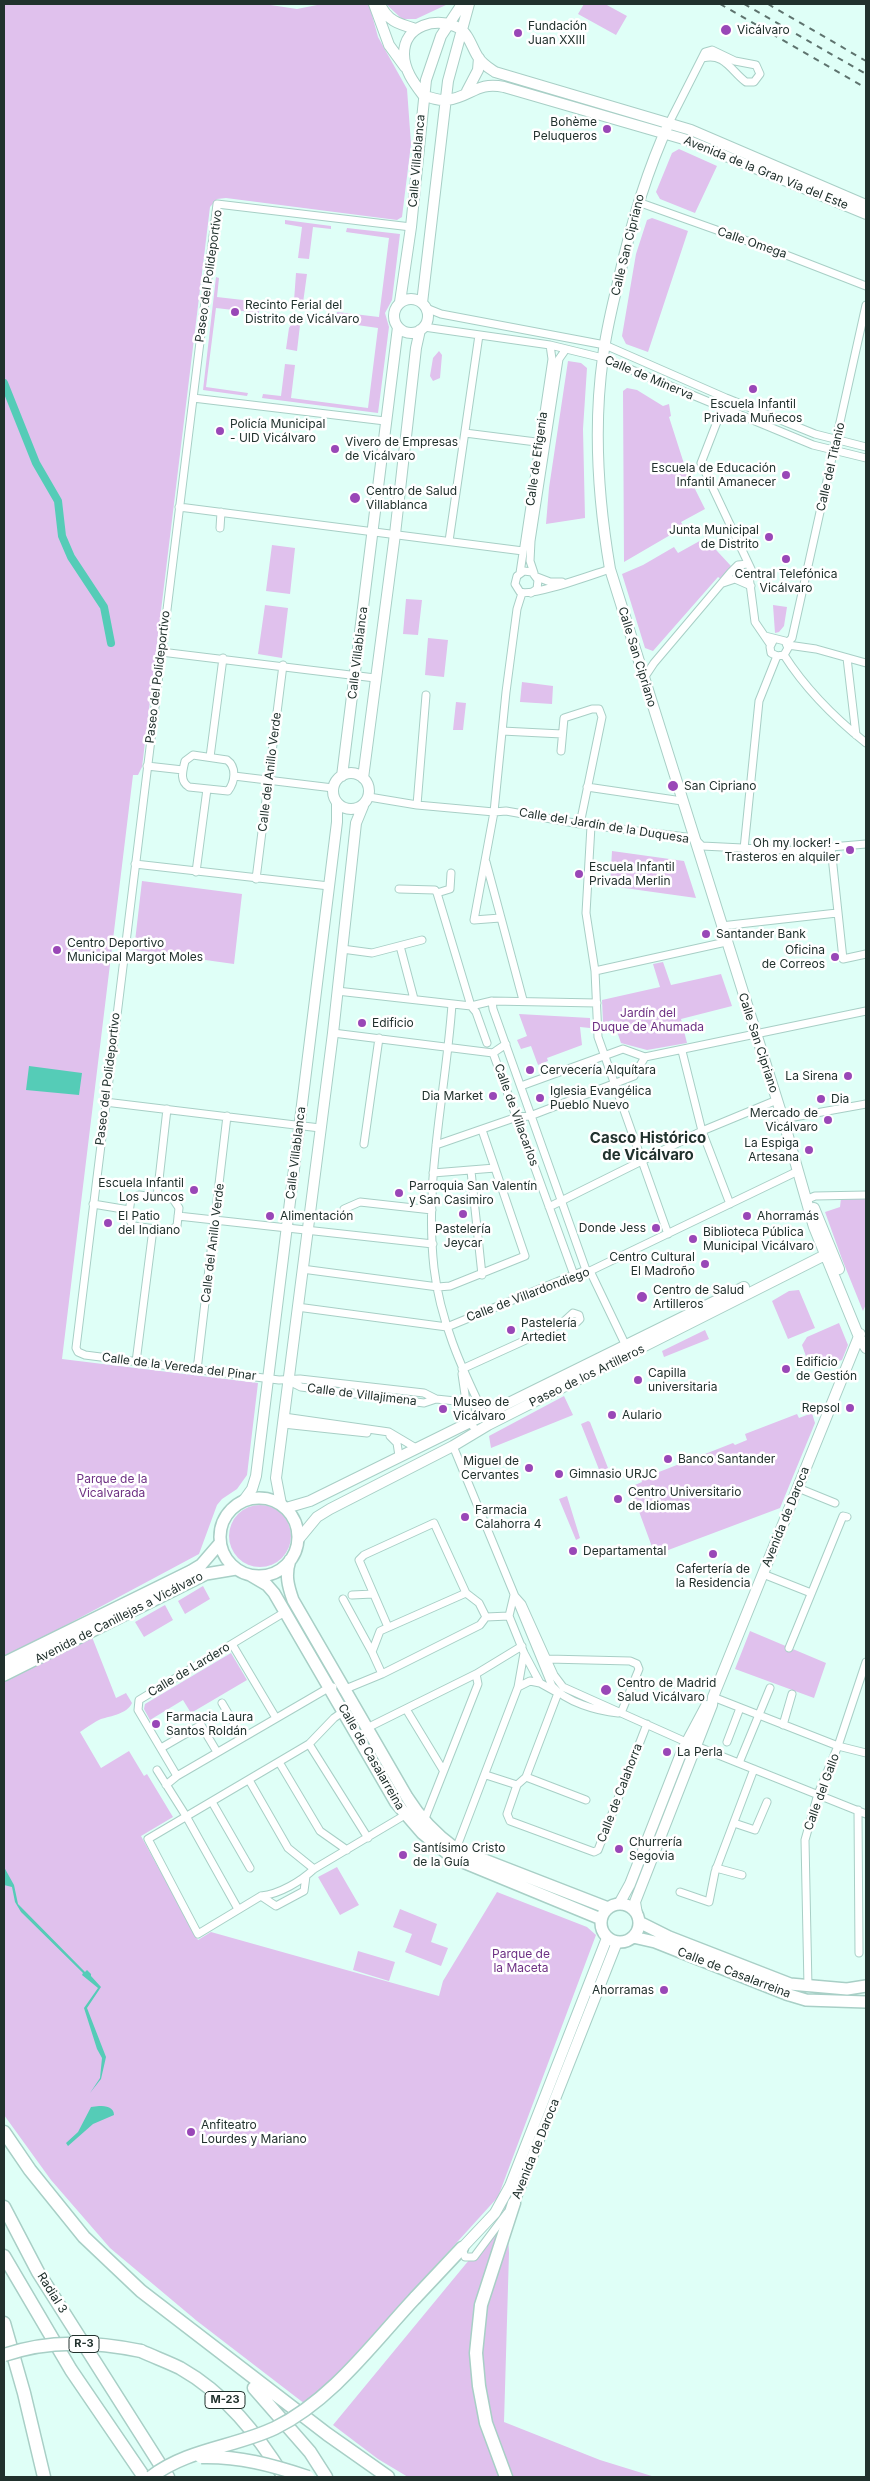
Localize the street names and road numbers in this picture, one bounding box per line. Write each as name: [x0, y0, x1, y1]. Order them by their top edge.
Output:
street label: Calle Villablanca: [406, 114, 428, 208]
street label: Avenida de la Gran Vía del Este: [682, 133, 850, 213]
street label: Calle San Cipriano: [608, 193, 648, 297]
street label: Paseo del Polideportivo: [193, 209, 225, 343]
street label: Calle Omega: [715, 224, 789, 262]
street label: Calle de Minerva: [602, 353, 696, 403]
street label: Calle de Efigenia: [523, 411, 551, 507]
street label: Calle del Titanio: [814, 421, 848, 513]
street label: Calle San Cipriano: [615, 605, 659, 709]
street label: Calle Villablanca: [345, 606, 371, 700]
street label: Paseo del Polideportivo: [143, 610, 173, 744]
street label: Calle del Anillo Verde: [256, 711, 284, 833]
street label: Calle del Jardín de la Duquesa: [518, 805, 690, 847]
street label: Calle San Cipriano: [735, 991, 781, 1095]
street label: Paseo del Polideportivo: [93, 1012, 123, 1146]
street label: Calle de Villacarlos: [491, 1062, 541, 1168]
street label: Calle Villablanca: [283, 1106, 309, 1200]
street label: Calle del Anillo Verde: [199, 1182, 227, 1304]
street label: Calle de Villardondiego: [464, 1265, 592, 1325]
street label: Paseo de los Artilleros: [527, 1342, 647, 1410]
street label: Calle de la Vereda del Pinar: [101, 1350, 257, 1384]
street label: Calle de Villajimena: [306, 1381, 418, 1409]
street label: Avenida de Daroca: [759, 1465, 813, 1569]
street label: Avenida de Canillejas a Vicálvaro: [33, 1569, 205, 1667]
street label: Calle de Lardero: [145, 1640, 233, 1700]
street label: Calle de Casalarreina: [335, 1701, 407, 1813]
street label: Calle de Calahorra: [594, 1741, 646, 1845]
street label: Calle del Gallo: [801, 1751, 843, 1833]
street label: Calle de Casalarreina: [675, 1945, 793, 2001]
street label: Avenida de Daroca: [509, 2097, 563, 2201]
street label: Radial 3: [34, 2270, 70, 2316]
road number: R-3: [69, 2336, 99, 2352]
road number: M-23: [205, 2392, 245, 2408]

